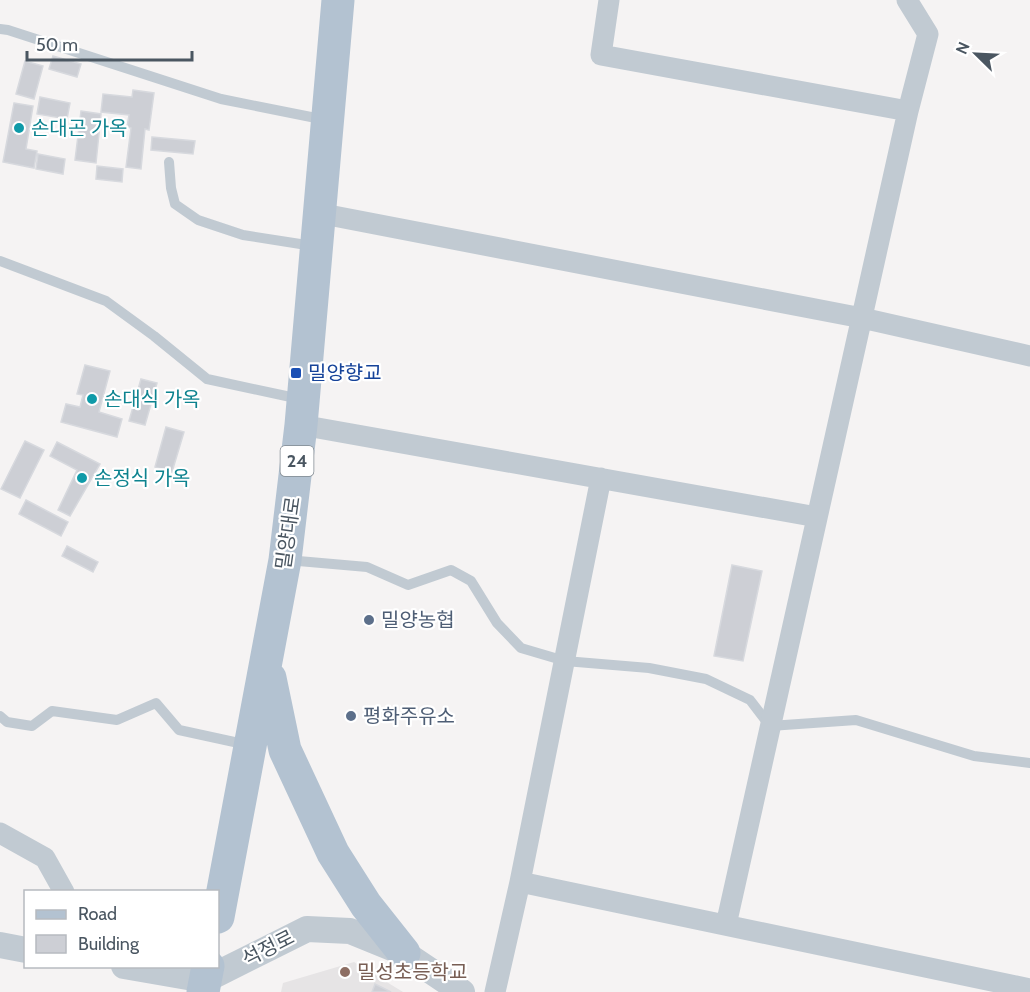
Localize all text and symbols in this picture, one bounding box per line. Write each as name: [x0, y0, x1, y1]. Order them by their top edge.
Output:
scale bar: [27, 24, 192, 62]
north arrow: [946, 24, 1006, 84]
text: 50 m: [36, 34, 78, 56]
text: N: [952, 39, 974, 57]
place label: 손대곤 가옥: [31, 116, 128, 140]
marker: 손대곤 가옥: [12, 121, 26, 135]
place label: 밀양향교: [308, 361, 382, 385]
marker: 밀양향교: [289, 366, 303, 380]
place label: 손대식 가옥: [104, 387, 201, 411]
marker: 손대식 가옥: [85, 392, 99, 406]
road number: 24: [280, 446, 314, 476]
place label: 손정식 가옥: [94, 466, 191, 490]
marker: 손정식 가옥: [75, 471, 89, 485]
street label: 밀양대로: [271, 495, 305, 571]
place label: 밀양농협: [381, 608, 455, 632]
marker: 밀양농협: [362, 613, 376, 627]
place label: 평화주유소: [363, 704, 455, 728]
marker: 평화주유소: [344, 709, 358, 723]
legend: [24, 890, 219, 968]
text: Road: [78, 903, 117, 925]
street label: 석정로: [238, 925, 298, 971]
text: Building: [78, 933, 140, 955]
place label: 밀성초등학교: [357, 960, 467, 984]
marker: 밀성초등학교: [338, 965, 352, 979]

